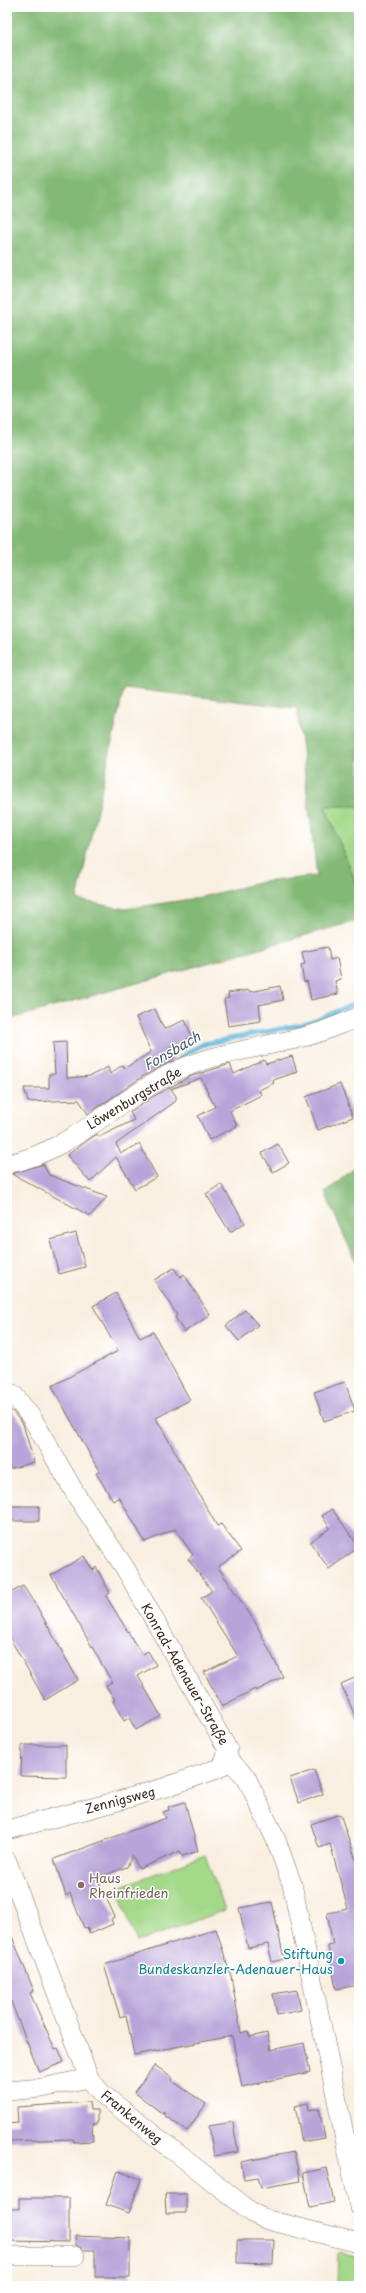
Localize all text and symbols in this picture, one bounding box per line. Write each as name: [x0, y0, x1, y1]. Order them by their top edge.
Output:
water label: Fonsbach: [139, 1025, 205, 1075]
street label: Löwenburgstraße: [83, 1062, 185, 1133]
street label: Konrad-Adenauer-Straße: [137, 1599, 234, 1748]
street label: Zennigsweg: [83, 1781, 157, 1818]
place label: Haus Rheinfrieden: [89, 1868, 168, 1902]
marker: Haus Rheinfrieden: [76, 1880, 86, 1890]
place label: Stiftung Bundeskanzler-Adenauer-Haus: [138, 1944, 333, 1978]
marker: Stiftung Bundeskanzler-Adenauer-Haus: [336, 1956, 346, 1966]
street label: Frankenweg: [97, 2085, 167, 2148]

